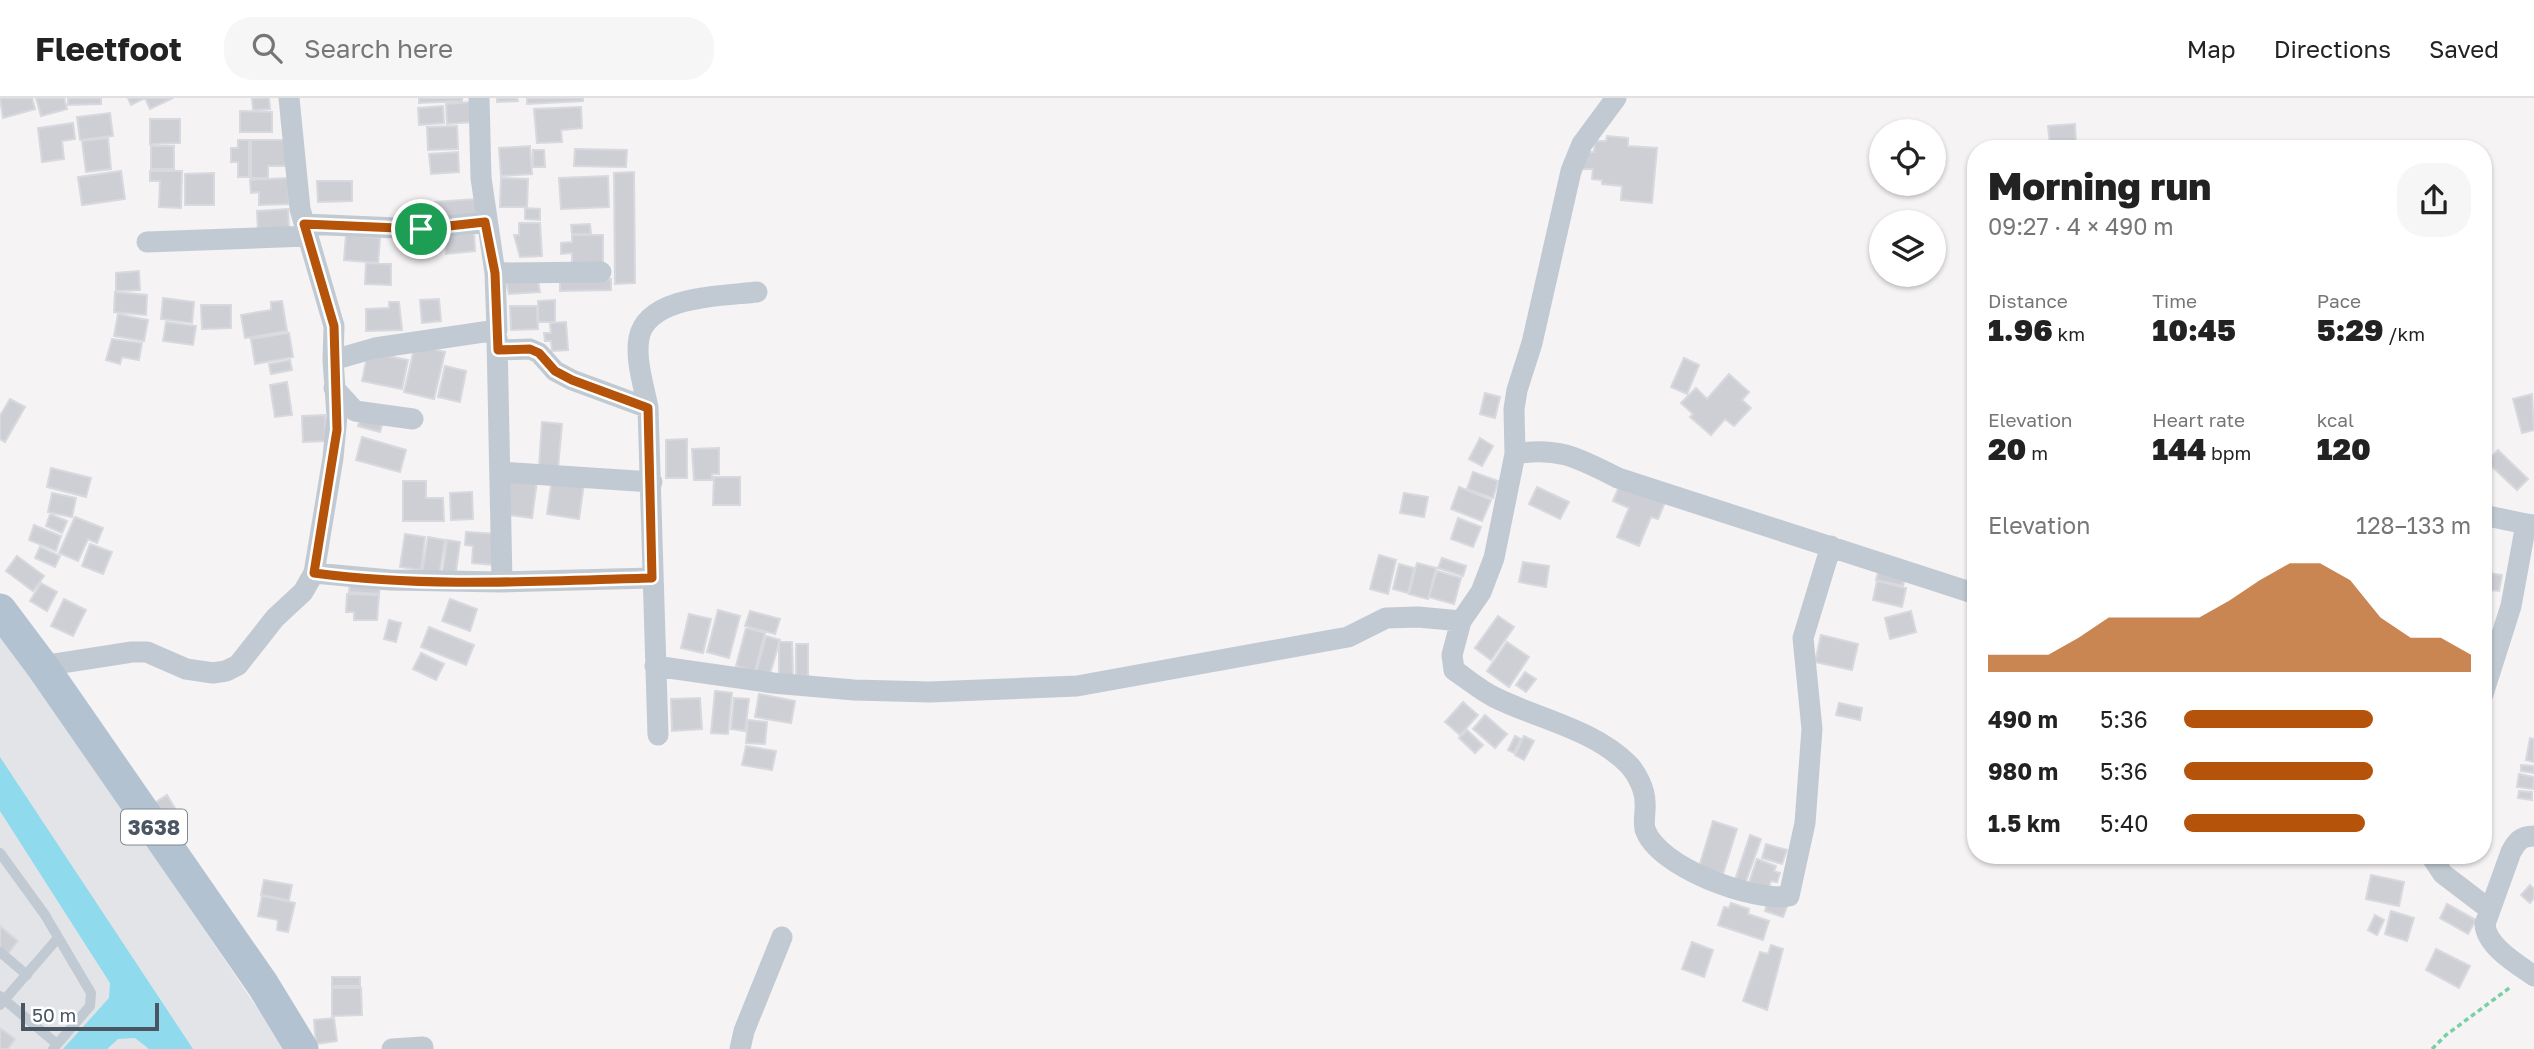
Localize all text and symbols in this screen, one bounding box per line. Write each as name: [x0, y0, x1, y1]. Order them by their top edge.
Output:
search box: [224, 17, 714, 80]
text: Fleetfoot: [35, 29, 182, 68]
icon: search: [248, 29, 286, 67]
text: Search here: [304, 33, 453, 64]
text: Map: [2187, 34, 2236, 63]
text: Directions: [2274, 34, 2391, 63]
text: Saved: [2429, 34, 2499, 63]
map controls: [1869, 119, 1946, 287]
button: locate: [1869, 119, 1946, 196]
text: Morning run: [1988, 163, 2211, 208]
button: share: [2397, 163, 2471, 237]
pin: [391, 199, 451, 259]
icon: arrive: [402, 210, 440, 248]
button: layers: [1869, 210, 1946, 287]
text: 09:27 · 4 × 490 m: [1988, 212, 2174, 240]
text: Distance: [1988, 289, 2068, 312]
text: Time: [2152, 289, 2197, 312]
text: Pace: [2317, 289, 2361, 312]
text: 1.96: [1988, 312, 2053, 348]
text: 10:45: [2152, 312, 2236, 348]
text: 5:29: [2317, 312, 2384, 348]
text: km: [2053, 322, 2085, 345]
text: /km: [2384, 322, 2425, 345]
text: Elevation: [1988, 408, 2073, 431]
text: Heart rate: [2152, 408, 2245, 431]
text: kcal: [2317, 408, 2354, 431]
text: 20: [1988, 431, 2026, 467]
text: 144: [2152, 431, 2206, 467]
text: 120: [2317, 431, 2371, 467]
text: m: [2026, 441, 2048, 464]
text: bpm: [2206, 441, 2251, 464]
text: Elevation: [1988, 511, 2090, 539]
text: 128–133 m: [2356, 511, 2471, 539]
text: 490 m: [1988, 705, 2058, 733]
text: 5:36: [2100, 705, 2148, 733]
text: 980 m: [1988, 757, 2058, 785]
text: 5:36: [2100, 757, 2148, 785]
text: 1.5 km: [1988, 809, 2060, 837]
text: 5:40: [2100, 809, 2149, 837]
road number: 3638: [121, 810, 187, 844]
scale bar: [21, 1000, 159, 1032]
text: 50 m: [32, 1003, 76, 1026]

